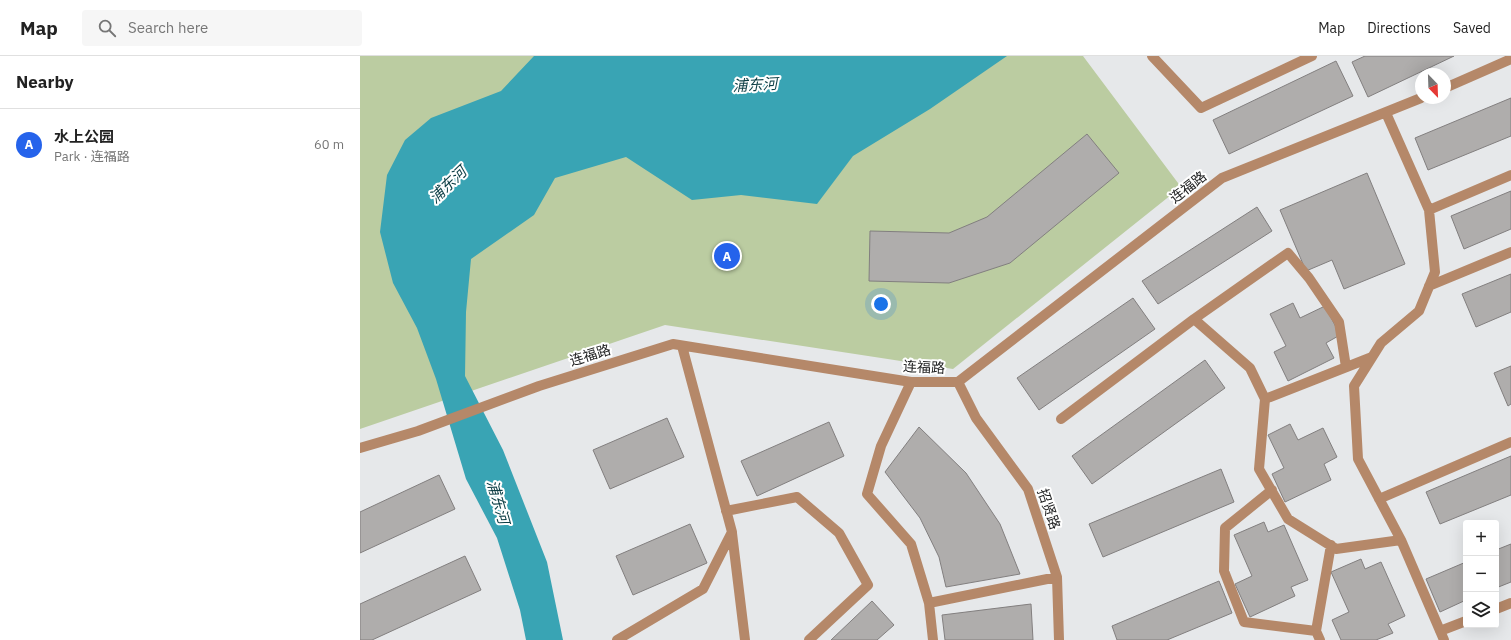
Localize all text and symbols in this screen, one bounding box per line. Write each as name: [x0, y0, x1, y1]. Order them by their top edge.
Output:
search box: [82, 10, 362, 46]
text: Map: [20, 16, 58, 40]
icon: search: [96, 17, 118, 39]
text: Search here: [128, 18, 208, 37]
text: Map: [1318, 19, 1345, 37]
text: Directions: [1367, 19, 1431, 37]
text: Saved: [1453, 19, 1491, 37]
north arrow: [1415, 68, 1451, 104]
text: Nearby: [16, 71, 74, 93]
water label: 浦东河: [732, 74, 781, 95]
text: 水上公园: [54, 127, 114, 146]
text: A: [25, 136, 33, 153]
text: 60 m: [314, 136, 344, 153]
text: Park · 连福路: [54, 148, 130, 165]
water label: 浦东河: [425, 160, 473, 207]
street label: 连福路: [1166, 167, 1210, 207]
pin: A: [714, 241, 740, 271]
your location: [871, 294, 891, 314]
street label: 连福路: [567, 340, 613, 370]
street label: 连福路: [903, 357, 945, 377]
water label: 浦东河: [483, 478, 515, 529]
street label: 招贤路: [1034, 486, 1064, 532]
map controls: [1463, 520, 1499, 628]
button: +: [1463, 520, 1499, 556]
button: −: [1463, 556, 1499, 592]
button: layers: [1463, 592, 1499, 628]

